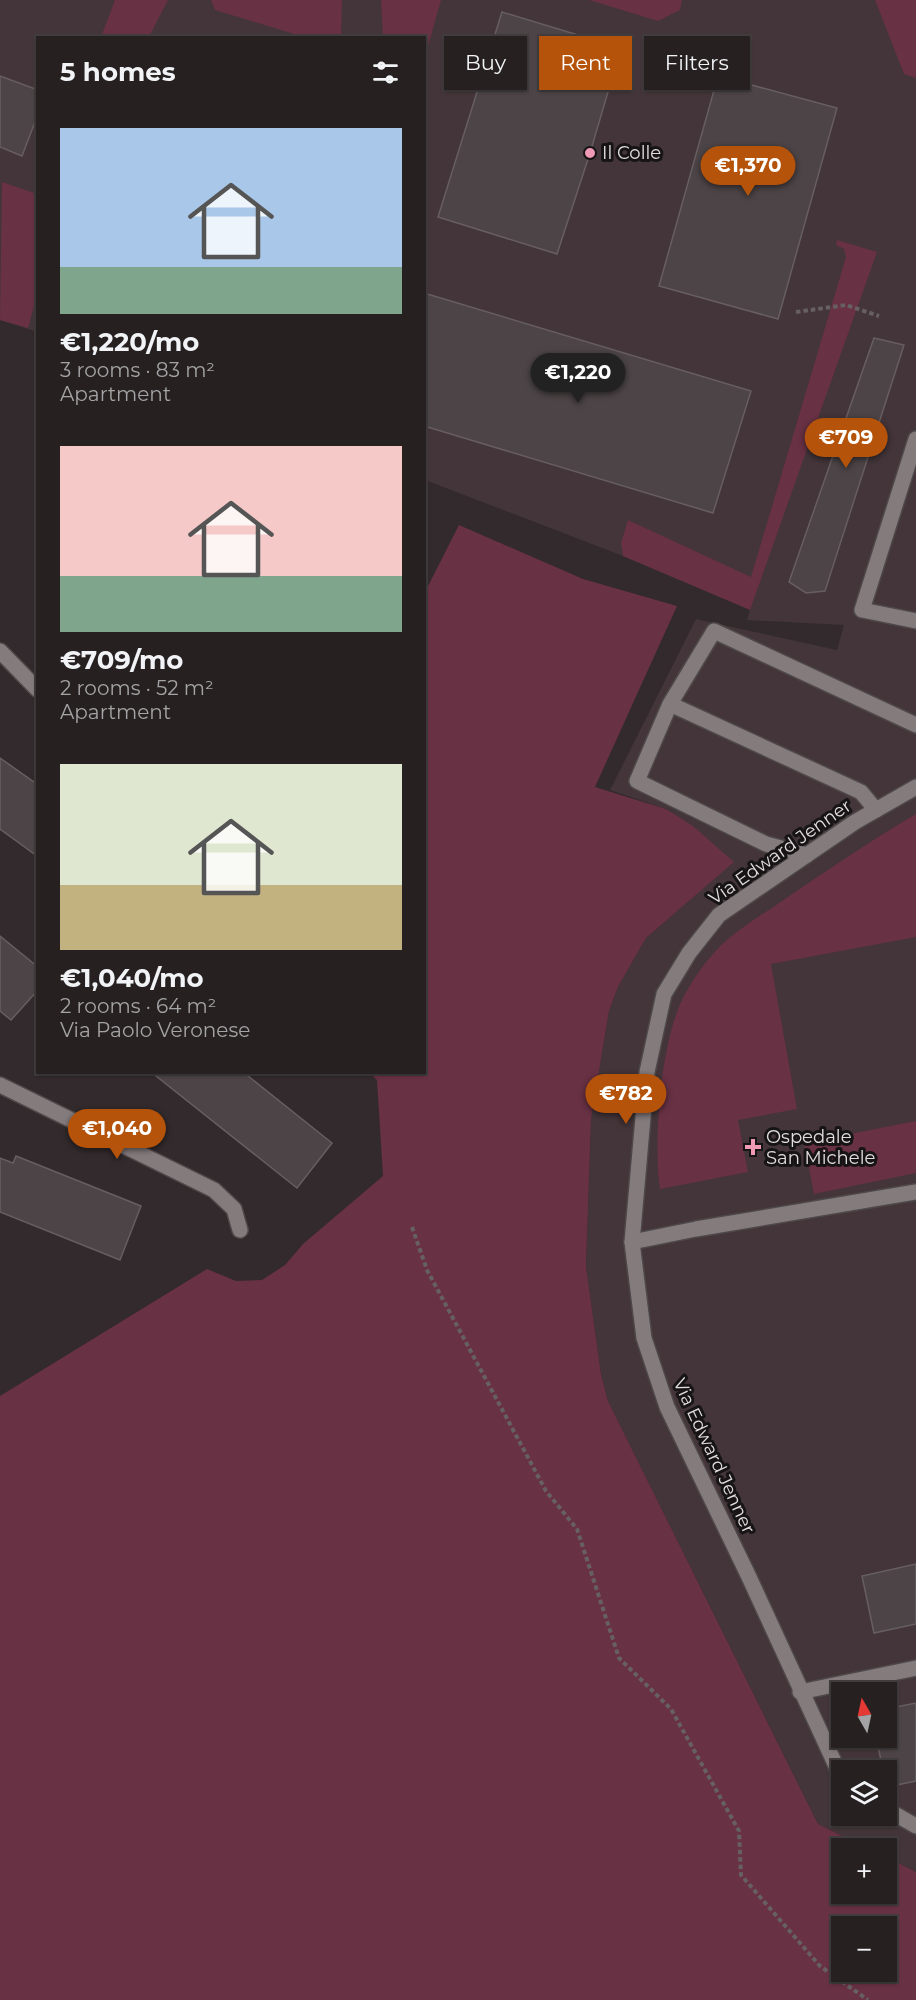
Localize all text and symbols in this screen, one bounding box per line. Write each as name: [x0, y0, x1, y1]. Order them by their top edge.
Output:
chip: Buy: [444, 36, 527, 90]
chip: Rent: [539, 36, 632, 90]
chip: Filters: [644, 36, 750, 90]
text: 5 homes: [60, 56, 176, 88]
icon: filters: [369, 56, 402, 89]
place label: Il Colle: [602, 142, 661, 164]
marker: Il Colle: [583, 146, 597, 160]
pin: €1,370: [699, 146, 797, 197]
text: €1,370: [715, 153, 781, 177]
icon: home: [177, 167, 285, 275]
text: €1,220/mo: [60, 326, 199, 358]
pin: €1,220: [529, 353, 627, 404]
text: 3 rooms · 83 m²: [60, 358, 215, 382]
text: €1,220: [545, 360, 611, 384]
text: Apartment: [60, 382, 171, 406]
pin: €709: [810, 418, 882, 469]
text: €709: [819, 425, 873, 449]
icon: home: [177, 485, 285, 593]
text: €709/mo: [60, 644, 183, 676]
text: 2 rooms · 52 m²: [60, 676, 214, 700]
text: Apartment: [60, 700, 171, 724]
street label: Via Edward Jenner: [705, 795, 855, 909]
icon: home: [177, 803, 285, 911]
text: €1,040/mo: [60, 962, 204, 994]
text: 2 rooms · 64 m²: [60, 994, 216, 1018]
text: Via Paolo Veronese: [60, 1018, 250, 1042]
pin: €782: [590, 1074, 662, 1125]
text: €782: [599, 1081, 653, 1105]
pin: €1,040: [68, 1109, 166, 1160]
text: €1,040: [82, 1116, 152, 1140]
place label: Ospedale San Michele: [766, 1126, 875, 1169]
marker: Ospedale San Michele: [744, 1138, 762, 1156]
street label: Via Edward Jenner: [668, 1375, 760, 1537]
north arrow: [831, 1682, 897, 1748]
map controls: [831, 1682, 897, 1982]
button: layers: [831, 1760, 897, 1826]
button: +: [831, 1838, 897, 1904]
button: −: [831, 1916, 897, 1982]

